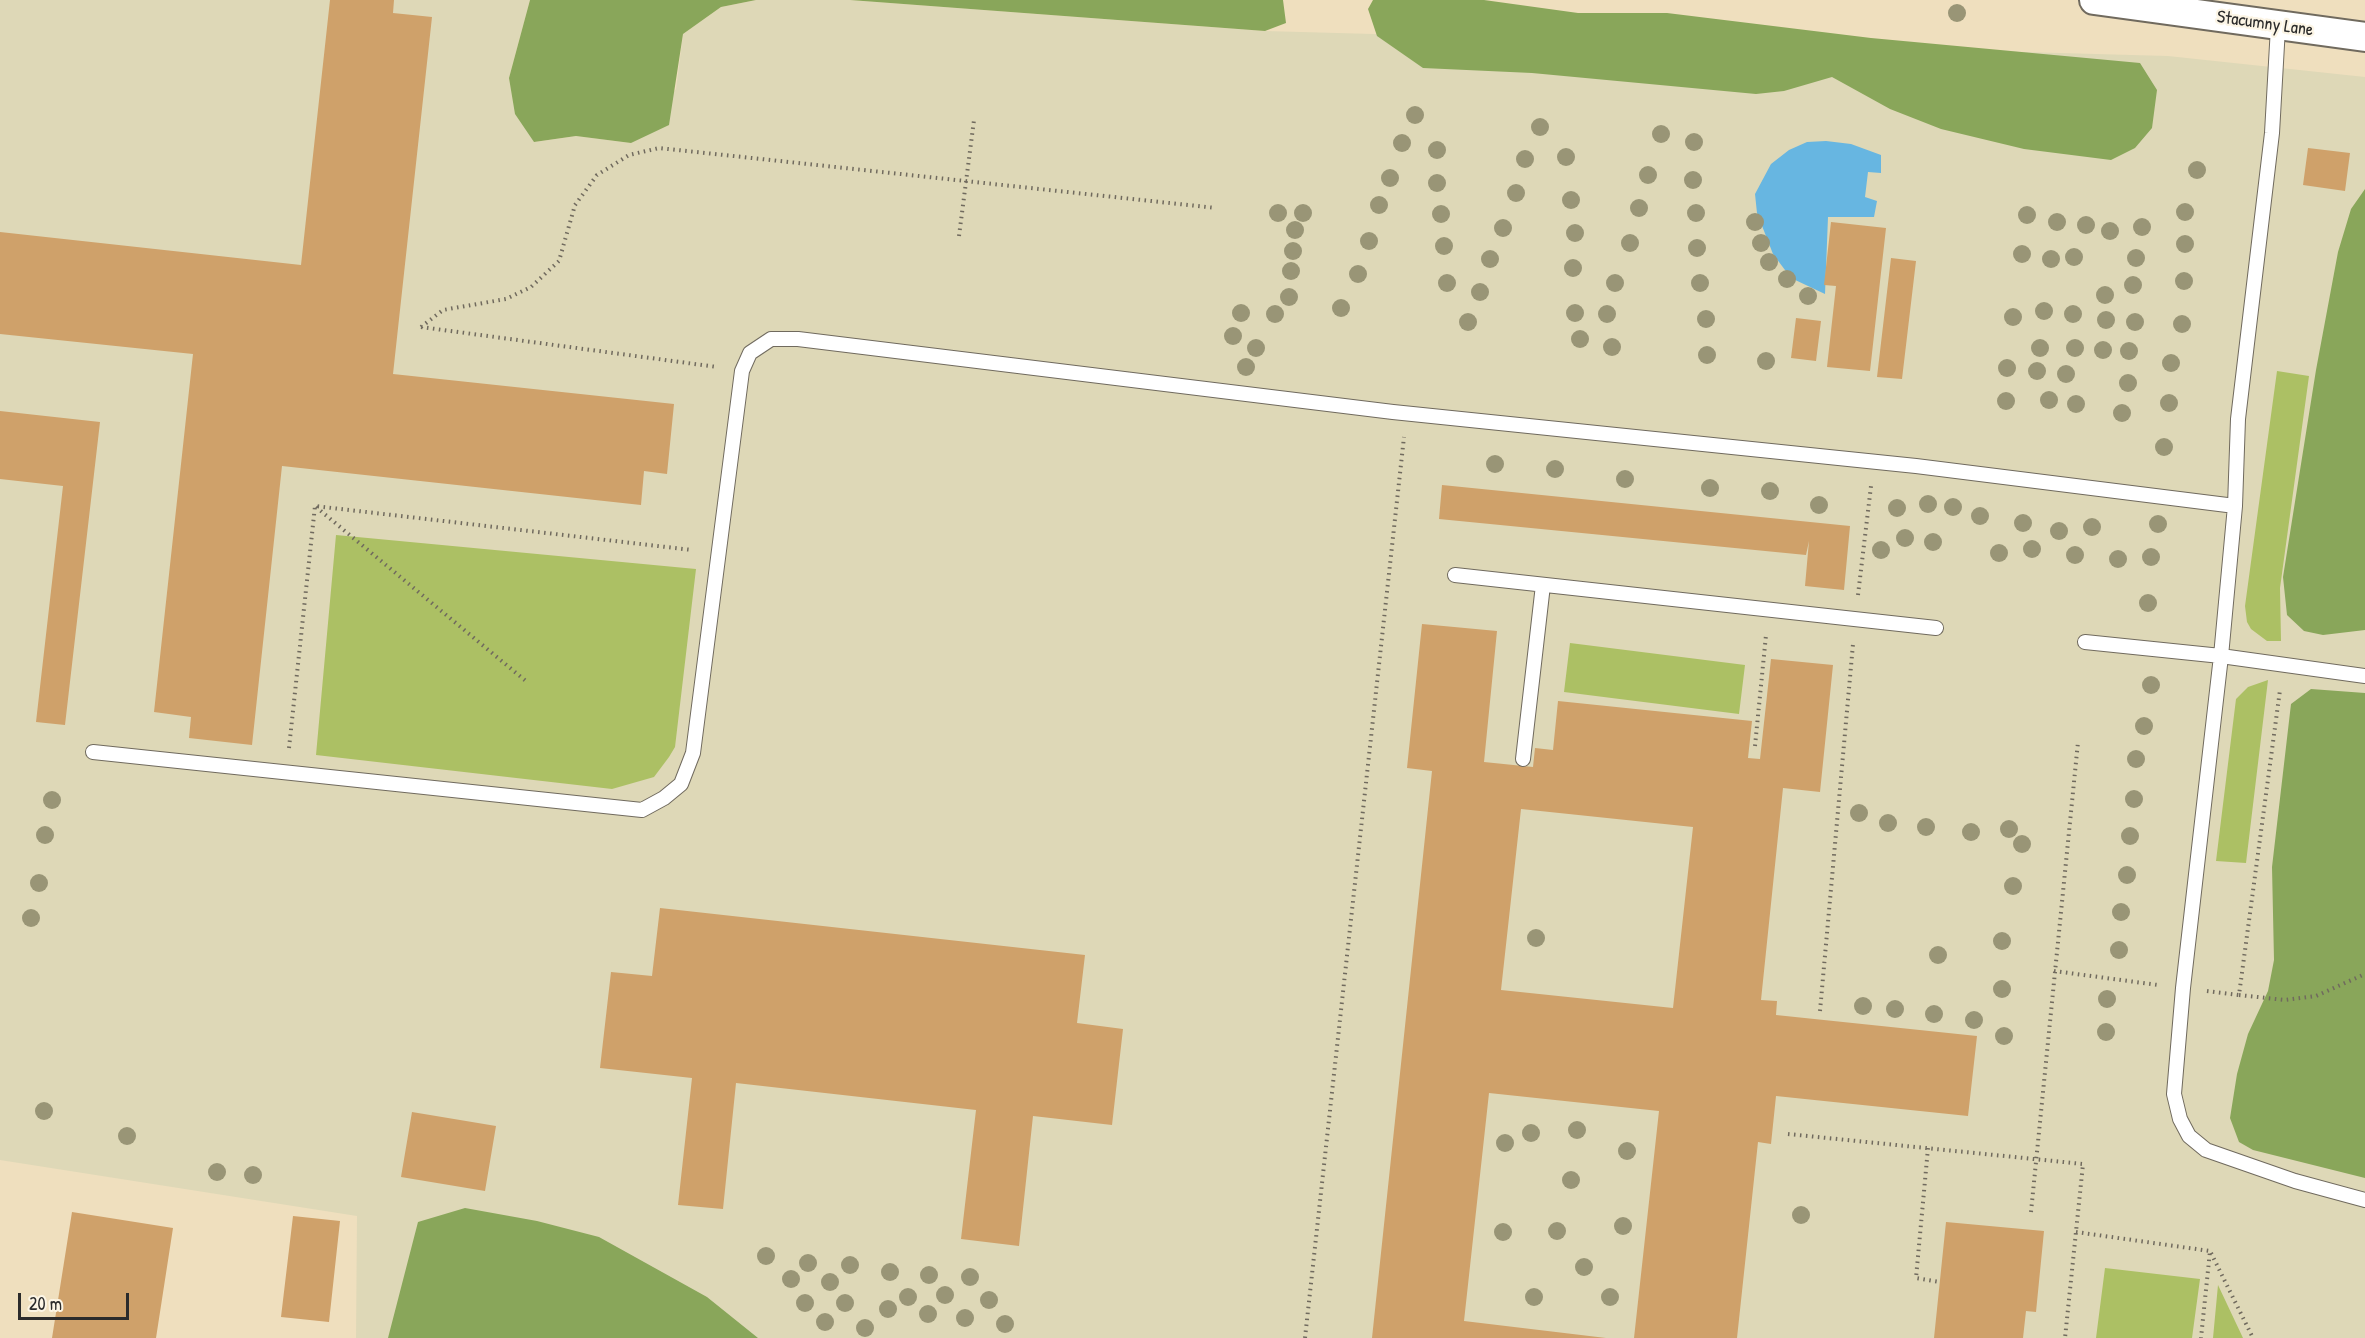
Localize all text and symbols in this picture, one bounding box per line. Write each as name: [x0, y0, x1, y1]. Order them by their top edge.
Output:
street label: Stacumny Lane: [2216, 7, 2314, 41]
scale bar: [21, 1281, 132, 1319]
text: 20 m: [29, 1291, 62, 1316]

